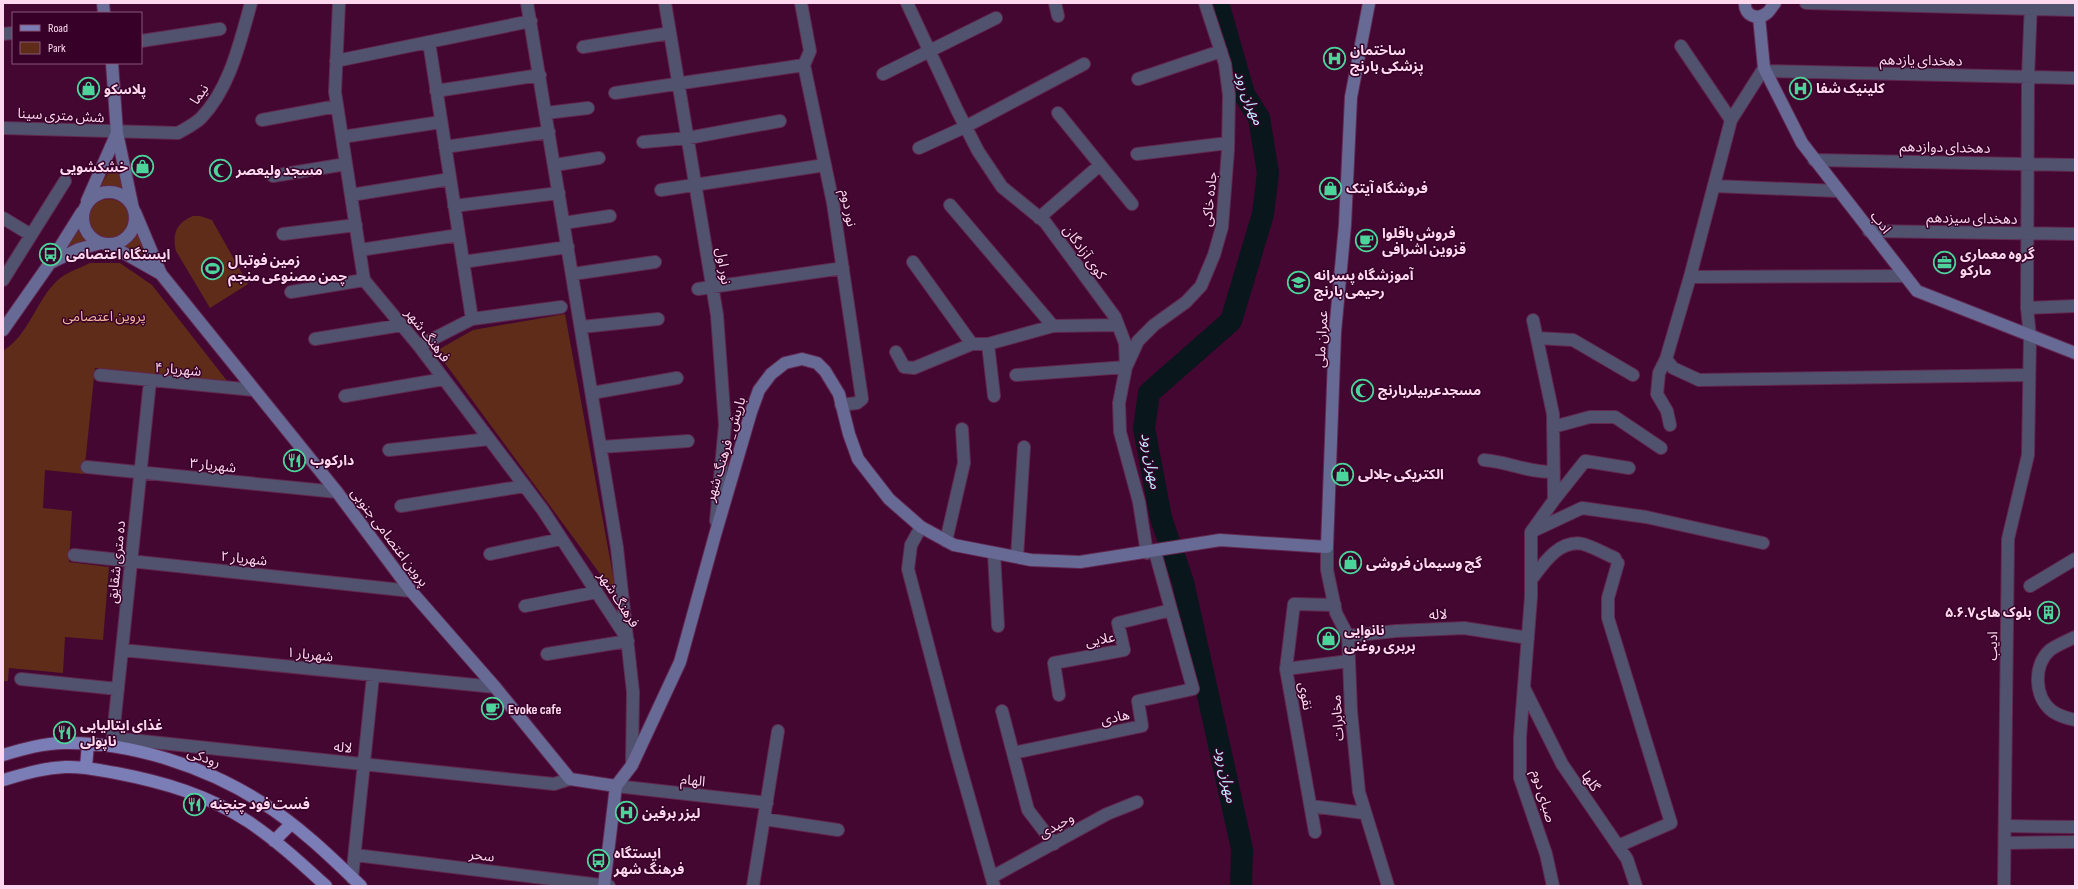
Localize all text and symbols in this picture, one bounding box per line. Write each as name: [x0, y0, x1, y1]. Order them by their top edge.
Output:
legend: [12, 12, 142, 64]
text: Road: [48, 21, 68, 36]
text: Park: [48, 41, 66, 56]
place label: ساختمان پزشکی بارنج: [1350, 42, 1424, 76]
hospital icon: ساختمان پزشکی بارنج: [1321, 45, 1347, 71]
street label: دهخدای یازدهم: [1879, 51, 1963, 72]
water label: مهران رود: [1230, 68, 1268, 128]
hospital icon: کلینیک شفا: [1788, 75, 1814, 101]
shop icon: پلاسکو: [76, 76, 102, 102]
place label: کلینیک شفا: [1816, 80, 1885, 97]
place label: پلاسکو: [104, 81, 146, 99]
street label: نیما: [186, 81, 213, 108]
street label: شش متری سینا: [17, 105, 105, 126]
street label: دهخدای دوازدهم: [1899, 138, 1991, 159]
shop icon: خشکشویی: [130, 154, 156, 180]
mosque icon: مسجد ولیعصر: [207, 157, 233, 183]
place label: خشکشویی: [60, 159, 128, 176]
place label: مسجد ولیعصر: [235, 162, 323, 179]
street label: جاده خاکی: [1198, 171, 1221, 227]
shop icon: فروشگاه آیتک: [1317, 175, 1343, 201]
place label: فروشگاه آیتک: [1346, 180, 1428, 197]
street label: نور دوم: [835, 188, 860, 229]
street label: ادب: [1867, 208, 1895, 237]
street label: دهخدای سیزدهم: [1926, 209, 2018, 230]
street label: کوی آزادگان: [1059, 222, 1110, 283]
place label: فروش باقلوا قزوین اشرافی: [1382, 225, 1466, 258]
cafe icon: فروش باقلوا قزوین اشرافی: [1353, 228, 1379, 254]
bus stop icon: ایستگاه اعتصامی: [38, 241, 64, 267]
place label: ایستگاه اعتصامی: [66, 246, 171, 263]
street label: نور اول: [712, 246, 735, 286]
place label: گروه معماری مارکو: [1960, 246, 2035, 279]
office icon: گروه معماری مارکو: [1931, 249, 1957, 275]
place label: زمین فوتبال چمن مصنوعی منجم: [228, 252, 347, 287]
sports icon: زمین فوتبال چمن مصنوعی منجم: [199, 255, 225, 281]
place label: آموزشگاه پسرانه رحیمی بارنج: [1314, 267, 1414, 301]
school or university icon: آموزشگاه پسرانه رحیمی بارنج: [1286, 270, 1312, 296]
street label: فرهنگ شهر: [401, 304, 454, 366]
park label: پروین اعتصامى: [62, 308, 146, 326]
street label: عمران ملی: [1312, 310, 1331, 368]
street label: شهریار ۴: [154, 359, 202, 380]
mosque icon: مسجدعربیلربارنج: [1350, 377, 1376, 403]
place label: مسجدعربیلربارنج: [1378, 382, 1481, 400]
street label: باریش _ فرهنگ شهر: [701, 395, 749, 504]
water label: مهران رود: [1136, 432, 1165, 491]
restaurant icon: دارکوب: [282, 447, 308, 473]
place label: دارکوب: [310, 452, 354, 469]
street label: شهریار ۳: [189, 455, 237, 476]
shop icon: الکتریکی جلالی: [1329, 461, 1355, 487]
place label: الکتریکی جلالی: [1358, 466, 1444, 483]
street label: پروین اعتصامی جنوبی: [346, 485, 432, 591]
street label: ده متری شقایق: [104, 520, 130, 604]
street label: شهریار ۲: [220, 548, 268, 569]
shop icon: گچ وسیمان فروشی: [1337, 550, 1363, 576]
place label: گچ وسیمان فروشی: [1366, 555, 1482, 573]
street label: فرهنگ شهر: [594, 567, 643, 631]
building icon: بلوک های۵.۶.۷: [2035, 599, 2061, 625]
place label: بلوک های۵.۶.۷: [1945, 604, 2032, 621]
street label: لاله: [1428, 606, 1448, 623]
place label: نانوایی بربری روغنی: [1344, 622, 1416, 655]
shop icon: نانوایی بربری روغنی: [1315, 625, 1341, 651]
street label: علایی: [1084, 629, 1116, 650]
street label: ادیب: [1984, 631, 2001, 661]
street label: شهریار ۱: [286, 644, 334, 665]
street label: نقوی: [1295, 681, 1316, 712]
street label: مخابرات: [1327, 694, 1348, 742]
cafe icon: Evoke cafe: [480, 696, 506, 722]
place label: Evoke cafe: [508, 701, 561, 718]
street label: هادی: [1099, 706, 1131, 729]
place label: غذای ایتالیایی ناپولی: [80, 717, 163, 751]
restaurant icon: غذای ایتالیایی ناپولی: [51, 720, 77, 746]
street label: لاله: [333, 738, 353, 757]
street label: رودکى: [185, 744, 223, 771]
water label: مهران رود: [1210, 745, 1241, 805]
street label: صبای دوم: [1526, 768, 1559, 825]
street label: گلها: [1578, 768, 1604, 795]
street label: الهام: [679, 771, 706, 792]
restaurant icon: فست فود چنچنه: [181, 791, 207, 817]
place label: فست فود چنچنه: [210, 796, 310, 814]
hospital icon: لیزر برفین: [614, 800, 640, 826]
place label: لیزر برفین: [642, 805, 700, 822]
street label: وحیدی: [1036, 809, 1077, 842]
street label: سحر: [467, 845, 496, 865]
place label: ایستگاه فرهنگ شهر: [613, 845, 684, 878]
bus stop icon: ایستگاه فرهنگ شهر: [585, 848, 611, 874]

